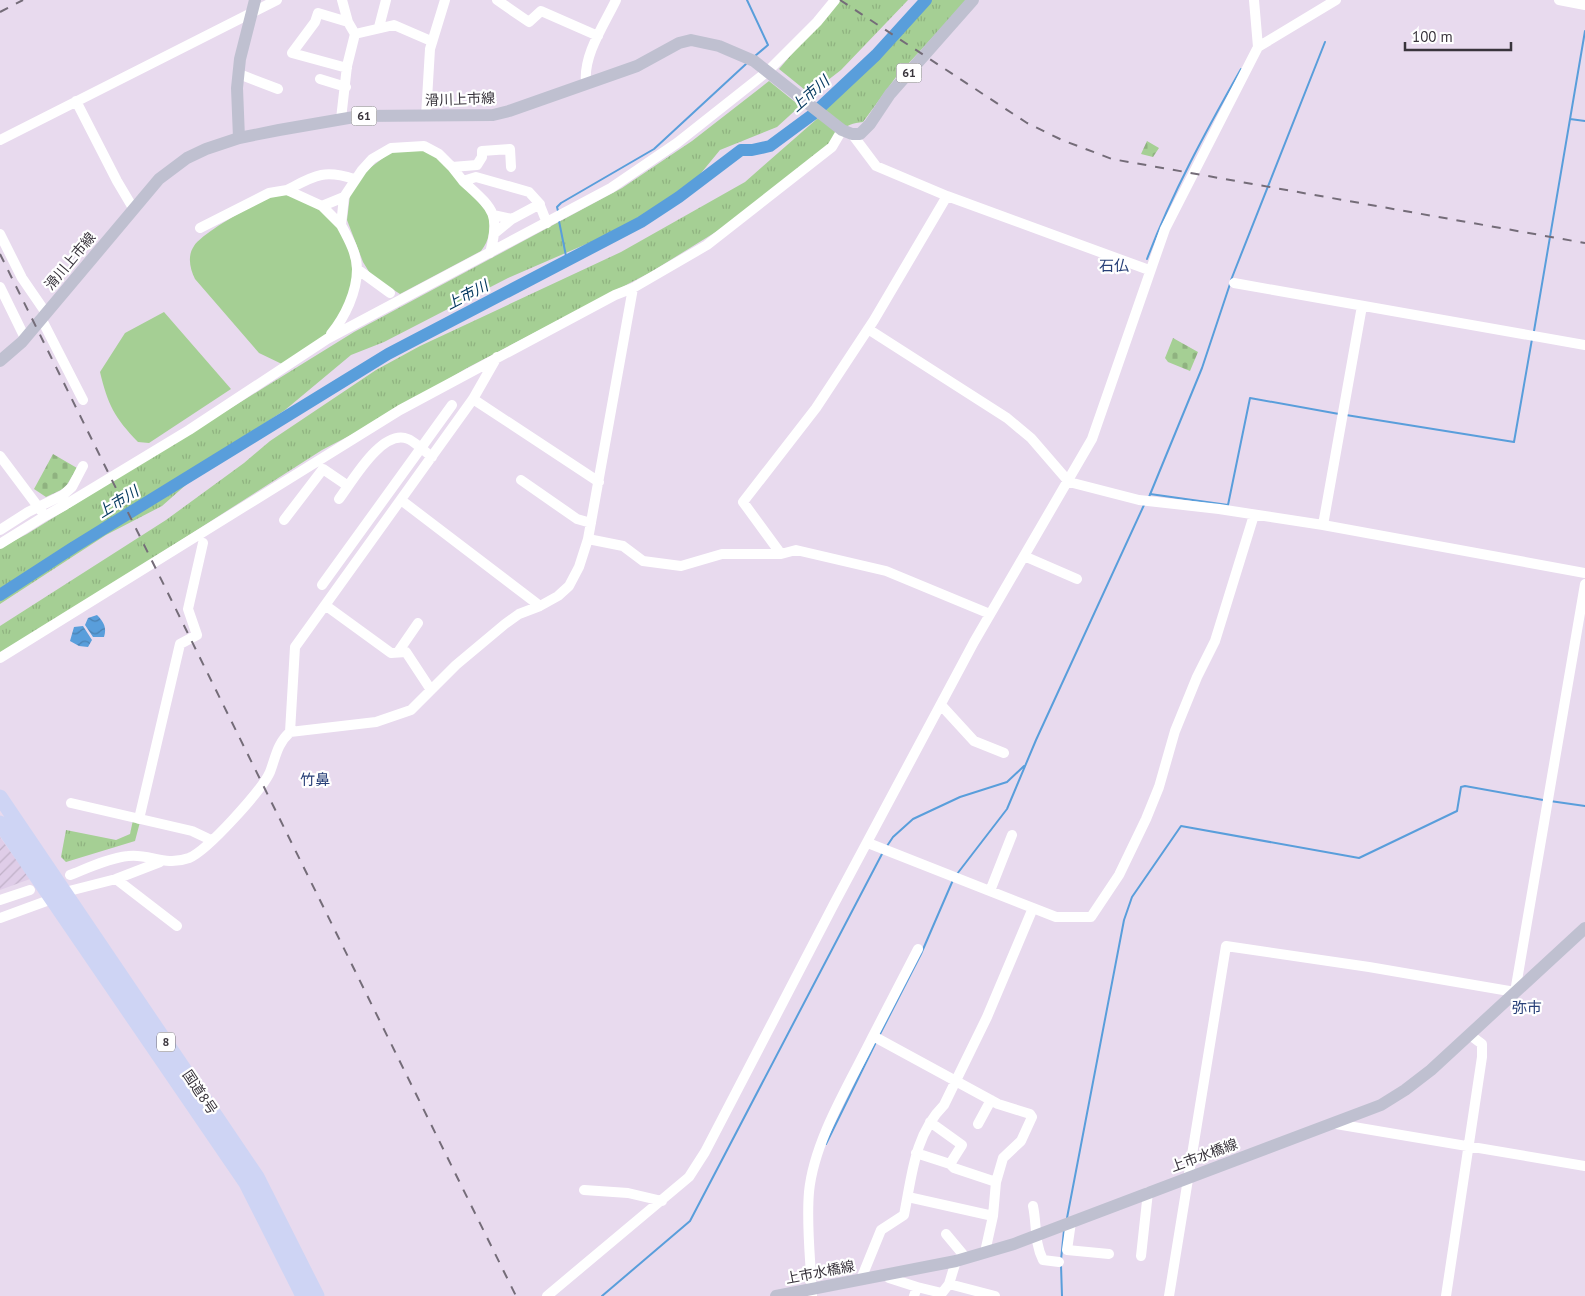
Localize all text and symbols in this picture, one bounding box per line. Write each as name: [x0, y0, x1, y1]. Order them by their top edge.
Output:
scale bar: [1405, 20, 1511, 52]
text: 100 m: [1412, 27, 1453, 46]
road number: 61: [896, 64, 922, 82]
water label: 上市川: [786, 70, 834, 116]
street label: 滑川上市線: [425, 89, 495, 109]
road number: 61: [352, 106, 376, 125]
street label: 滑川上市線: [41, 228, 99, 294]
district label: 石仏: [1099, 256, 1129, 275]
water label: 上市川: [442, 275, 493, 313]
water label: 上市川: [94, 481, 144, 522]
district label: 竹鼻: [300, 770, 330, 789]
district label: 弥市: [1512, 998, 1542, 1017]
road number: 8: [157, 1032, 175, 1052]
street label: 国道8号: [179, 1066, 221, 1118]
street label: 上市水橋線: [1168, 1135, 1240, 1175]
street label: 上市水橋線: [784, 1256, 856, 1288]

